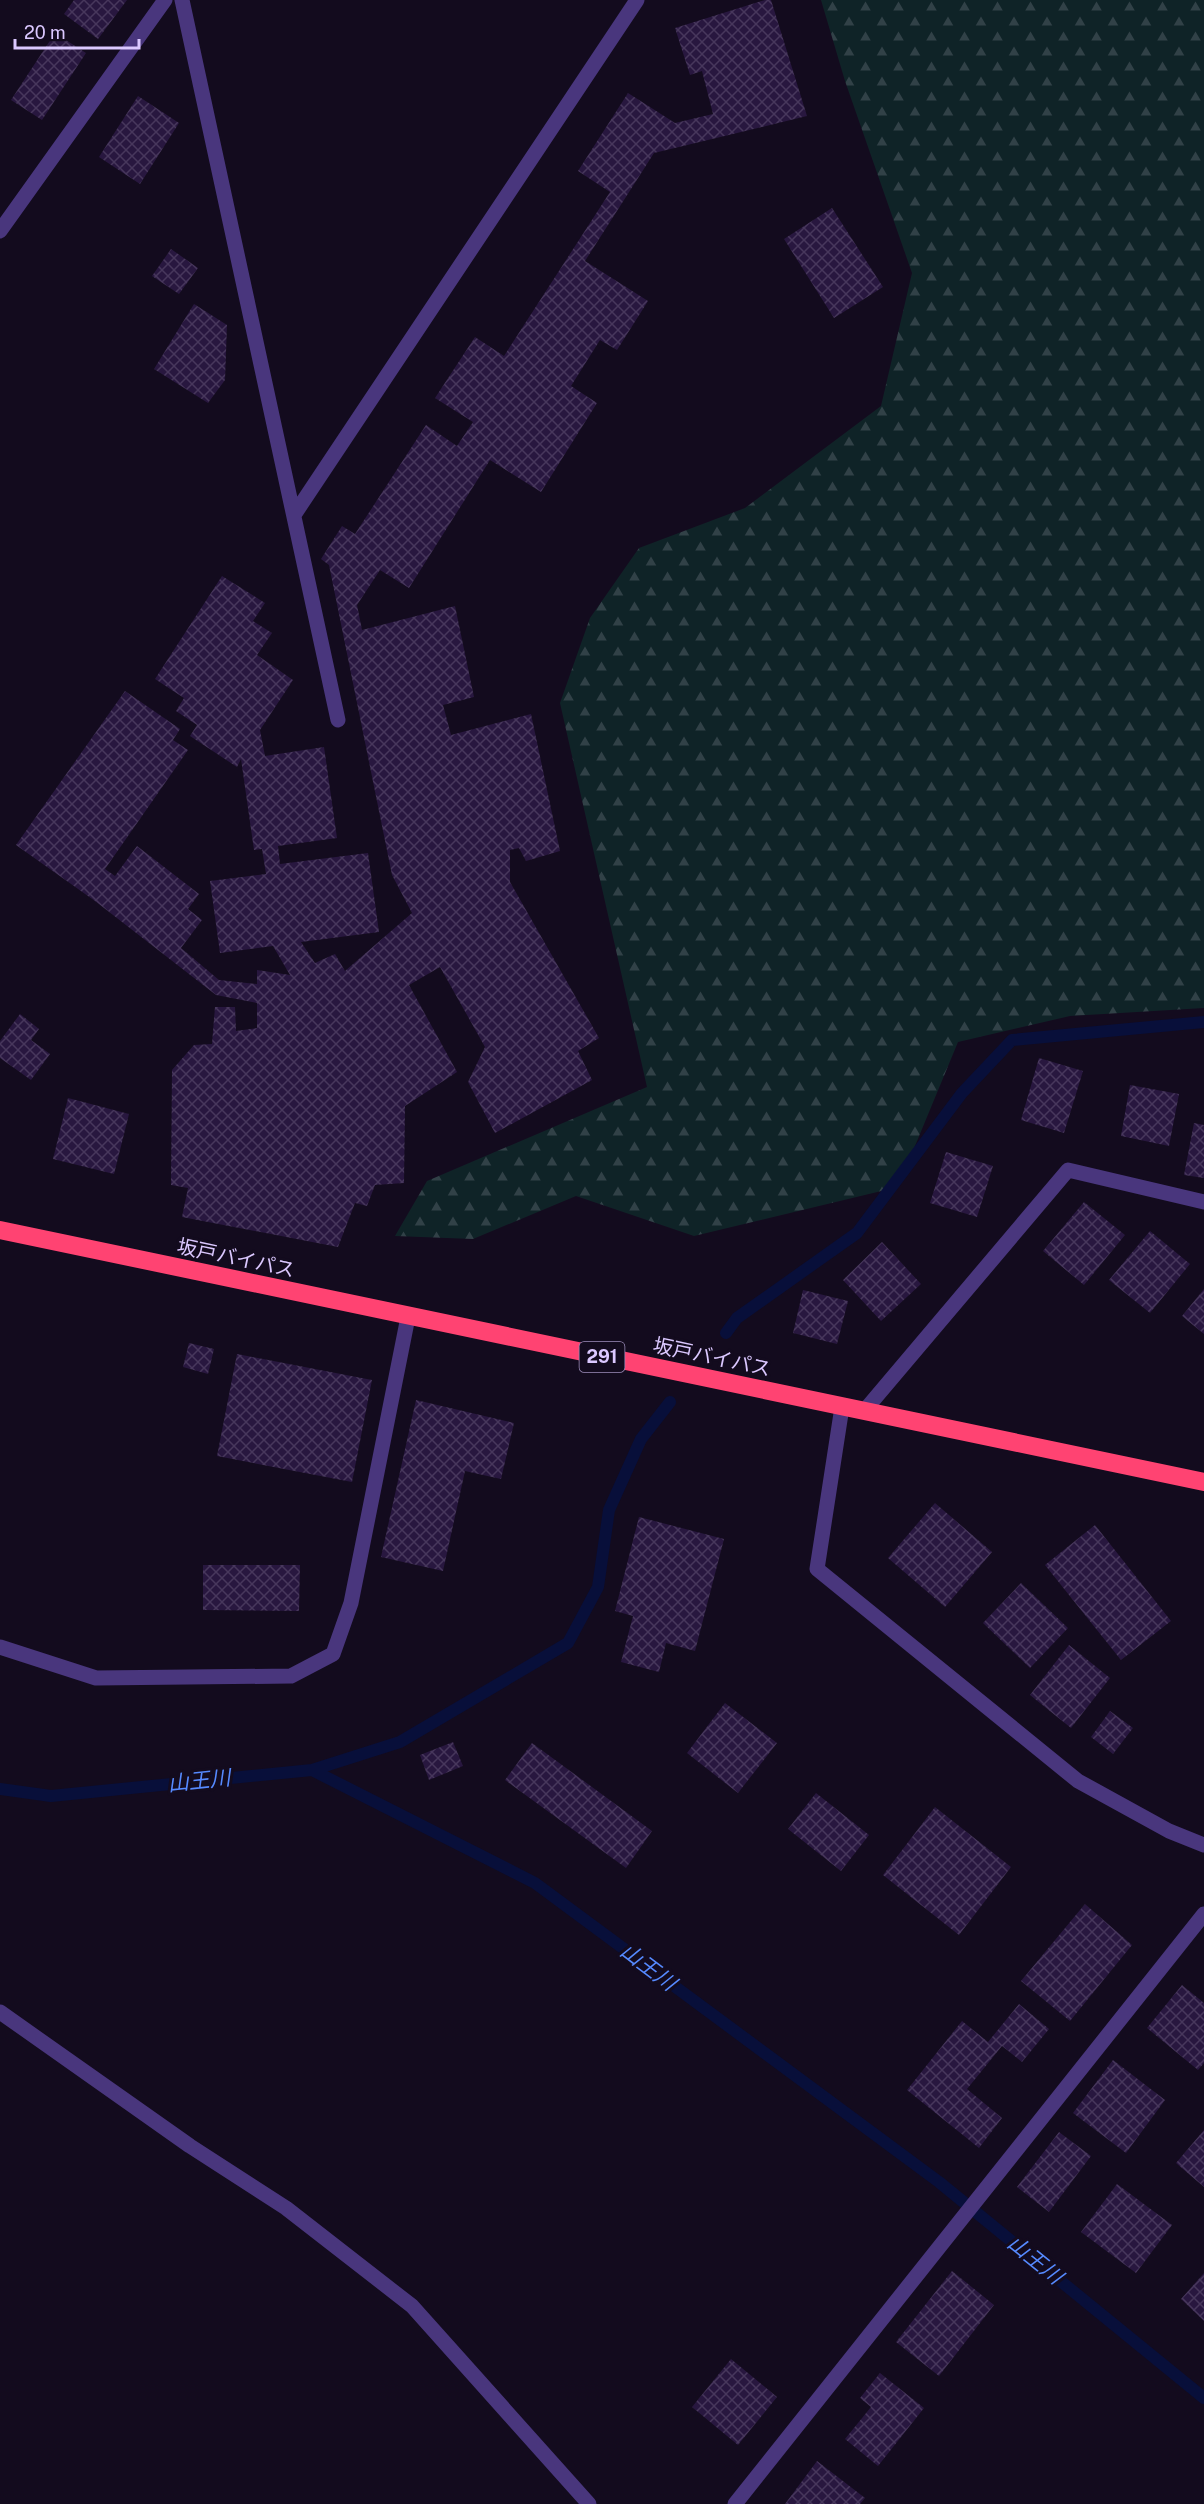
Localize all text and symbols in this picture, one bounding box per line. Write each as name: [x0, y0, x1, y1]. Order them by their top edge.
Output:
scale bar: [15, 12, 140, 50]
text: 20 m: [24, 22, 66, 43]
street label: 坂戸バイパス: [175, 1234, 297, 1282]
street label: 坂戸バイパス: [651, 1333, 773, 1381]
road number: 291: [580, 1342, 624, 1372]
water label: 山王川: [166, 1765, 234, 1796]
water label: 山王川: [616, 1938, 683, 1997]
water label: 山王川: [1003, 2230, 1069, 2290]

